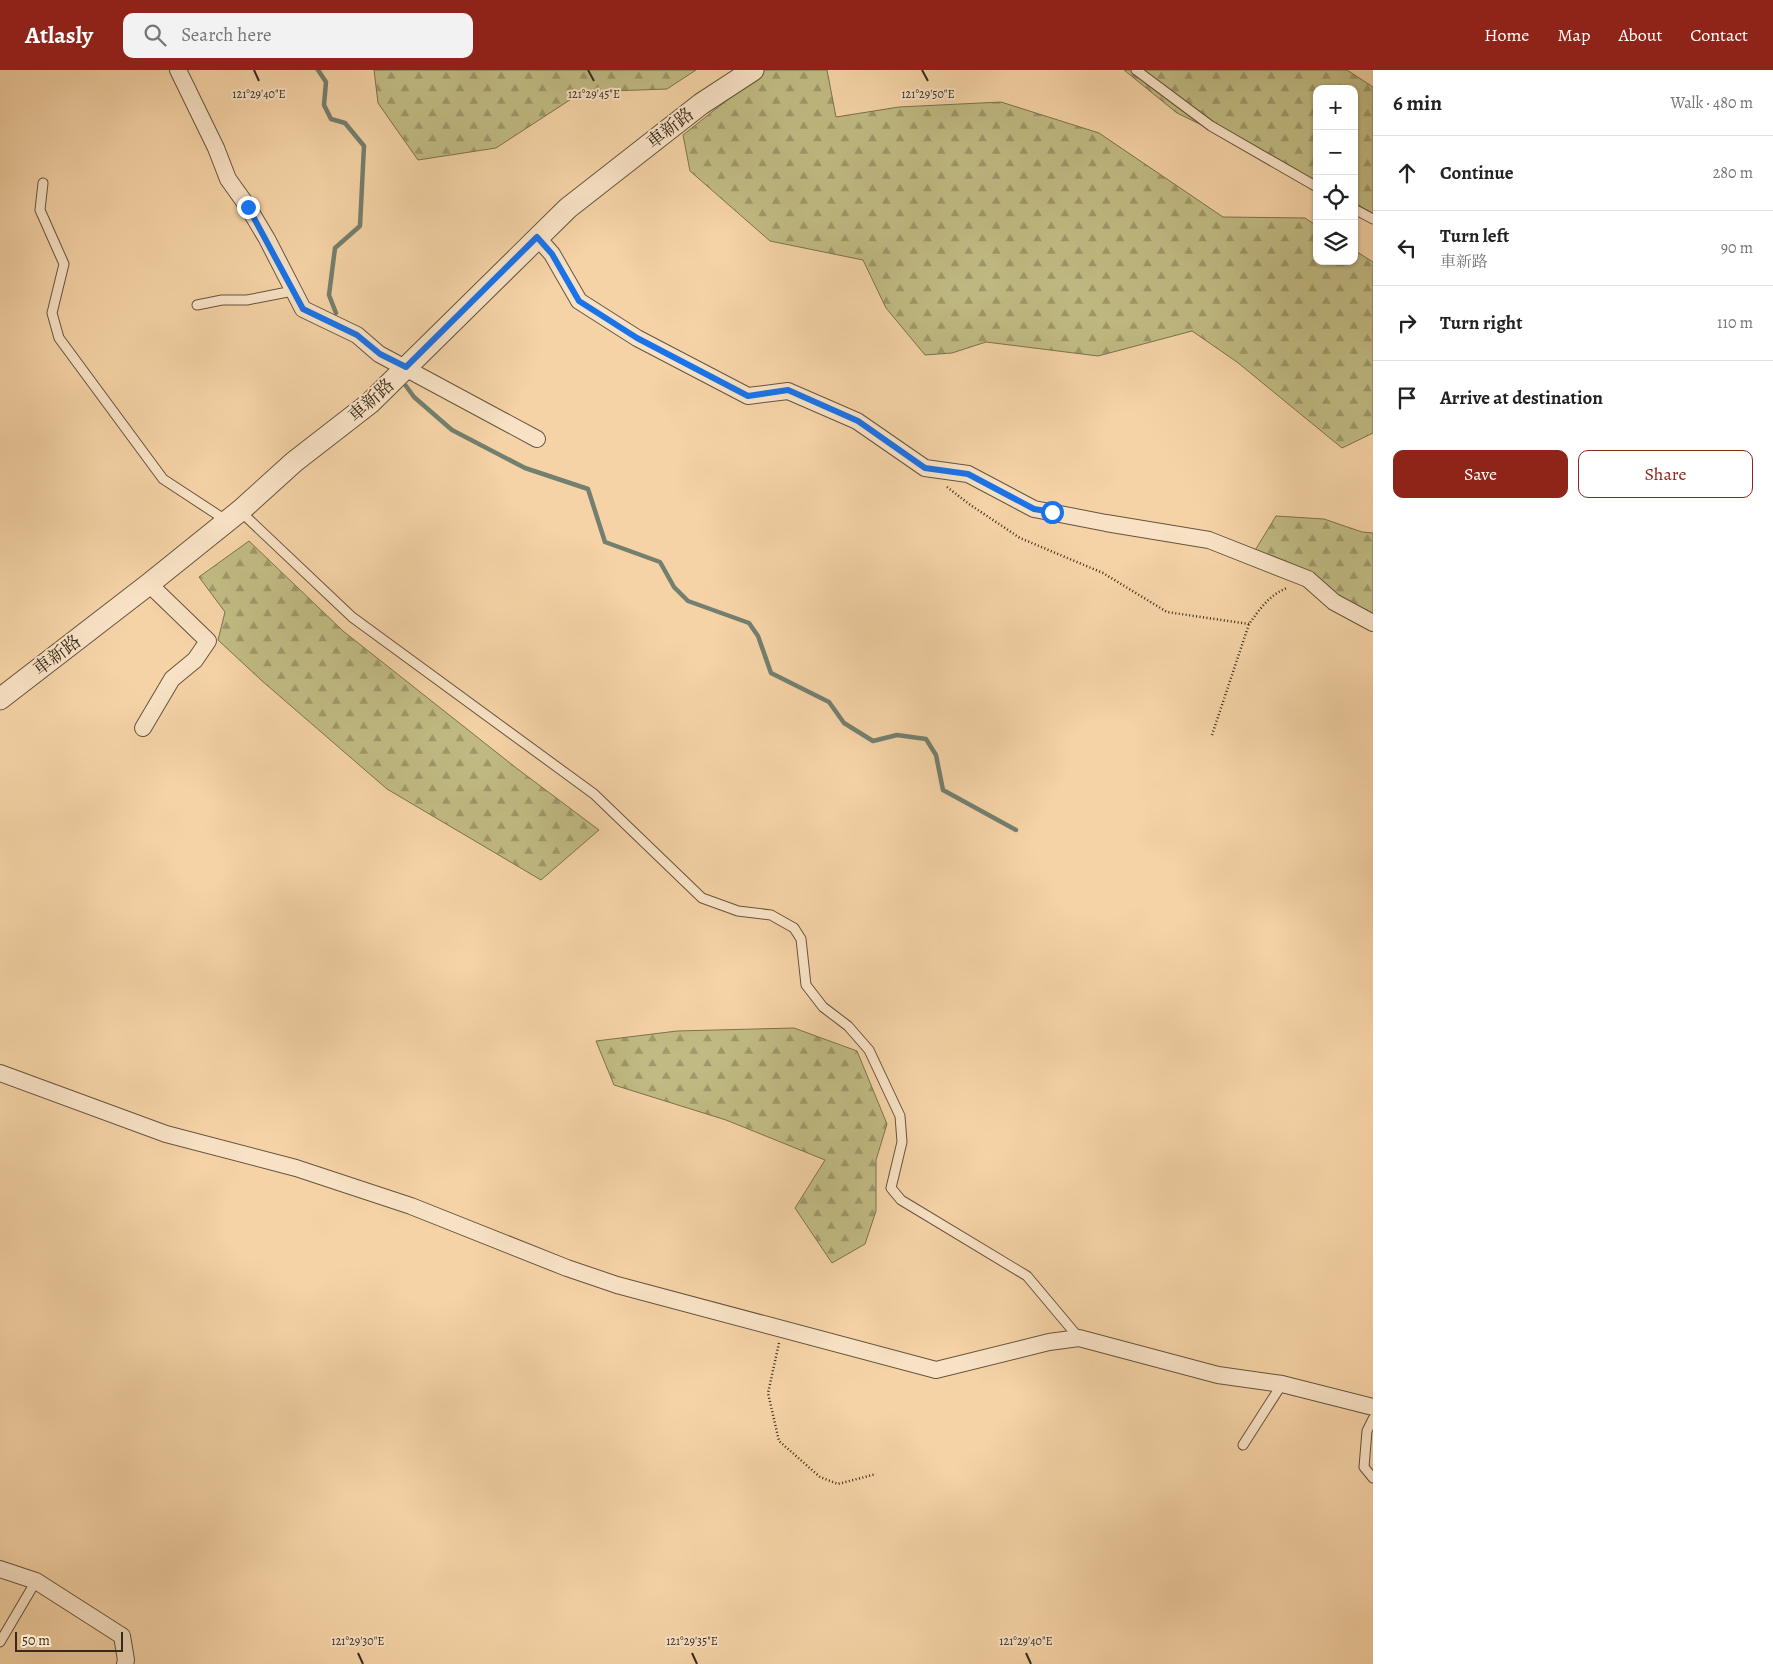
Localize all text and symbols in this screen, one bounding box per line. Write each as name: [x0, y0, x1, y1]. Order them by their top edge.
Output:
search box: [123, 13, 473, 58]
text: Atlasly: [25, 19, 93, 51]
icon: search: [141, 21, 169, 49]
text: Search here: [181, 22, 272, 48]
text: Home: [1484, 23, 1529, 47]
text: Map: [1557, 23, 1590, 47]
text: About: [1618, 23, 1662, 47]
text: Contact: [1690, 23, 1748, 47]
map controls: [1313, 85, 1358, 265]
button: +: [1313, 85, 1358, 130]
text: 121°29'40"E: [232, 86, 286, 102]
text: 121°29'45"E: [568, 86, 620, 102]
text: 121°29'50"E: [901, 86, 955, 102]
text: 6 min: [1393, 89, 1442, 117]
text: Walk · 480 m: [1671, 92, 1753, 114]
street label: 車新路: [641, 102, 699, 154]
button: −: [1313, 130, 1358, 175]
icon: ahead: [1393, 159, 1421, 187]
text: Continue: [1440, 160, 1514, 186]
text: 280 m: [1713, 162, 1753, 184]
button: locate: [1313, 175, 1358, 220]
route end: [237, 196, 260, 219]
button: layers: [1313, 220, 1358, 265]
text: Turn left: [1440, 223, 1509, 249]
icon: left: [1393, 234, 1421, 262]
text: 90 m: [1721, 237, 1753, 259]
text: 車新路: [1440, 251, 1488, 273]
icon: right: [1393, 309, 1421, 337]
text: Turn right: [1440, 310, 1522, 336]
text: 110 m: [1717, 312, 1753, 334]
street label: 車新路: [343, 373, 399, 427]
icon: arrive: [1393, 384, 1421, 412]
text: Arrive at destination: [1440, 385, 1603, 411]
button: Save: [1393, 450, 1568, 498]
button: Share: [1578, 450, 1753, 498]
route start: [1041, 501, 1064, 524]
street label: 車新路: [28, 629, 86, 681]
scale bar: [15, 1629, 122, 1652]
text: 50 m: [22, 1631, 50, 1650]
text: 121°29'30"E: [332, 1633, 384, 1649]
text: 121°29'35"E: [666, 1633, 718, 1649]
text: 121°29'40"E: [999, 1633, 1053, 1649]

